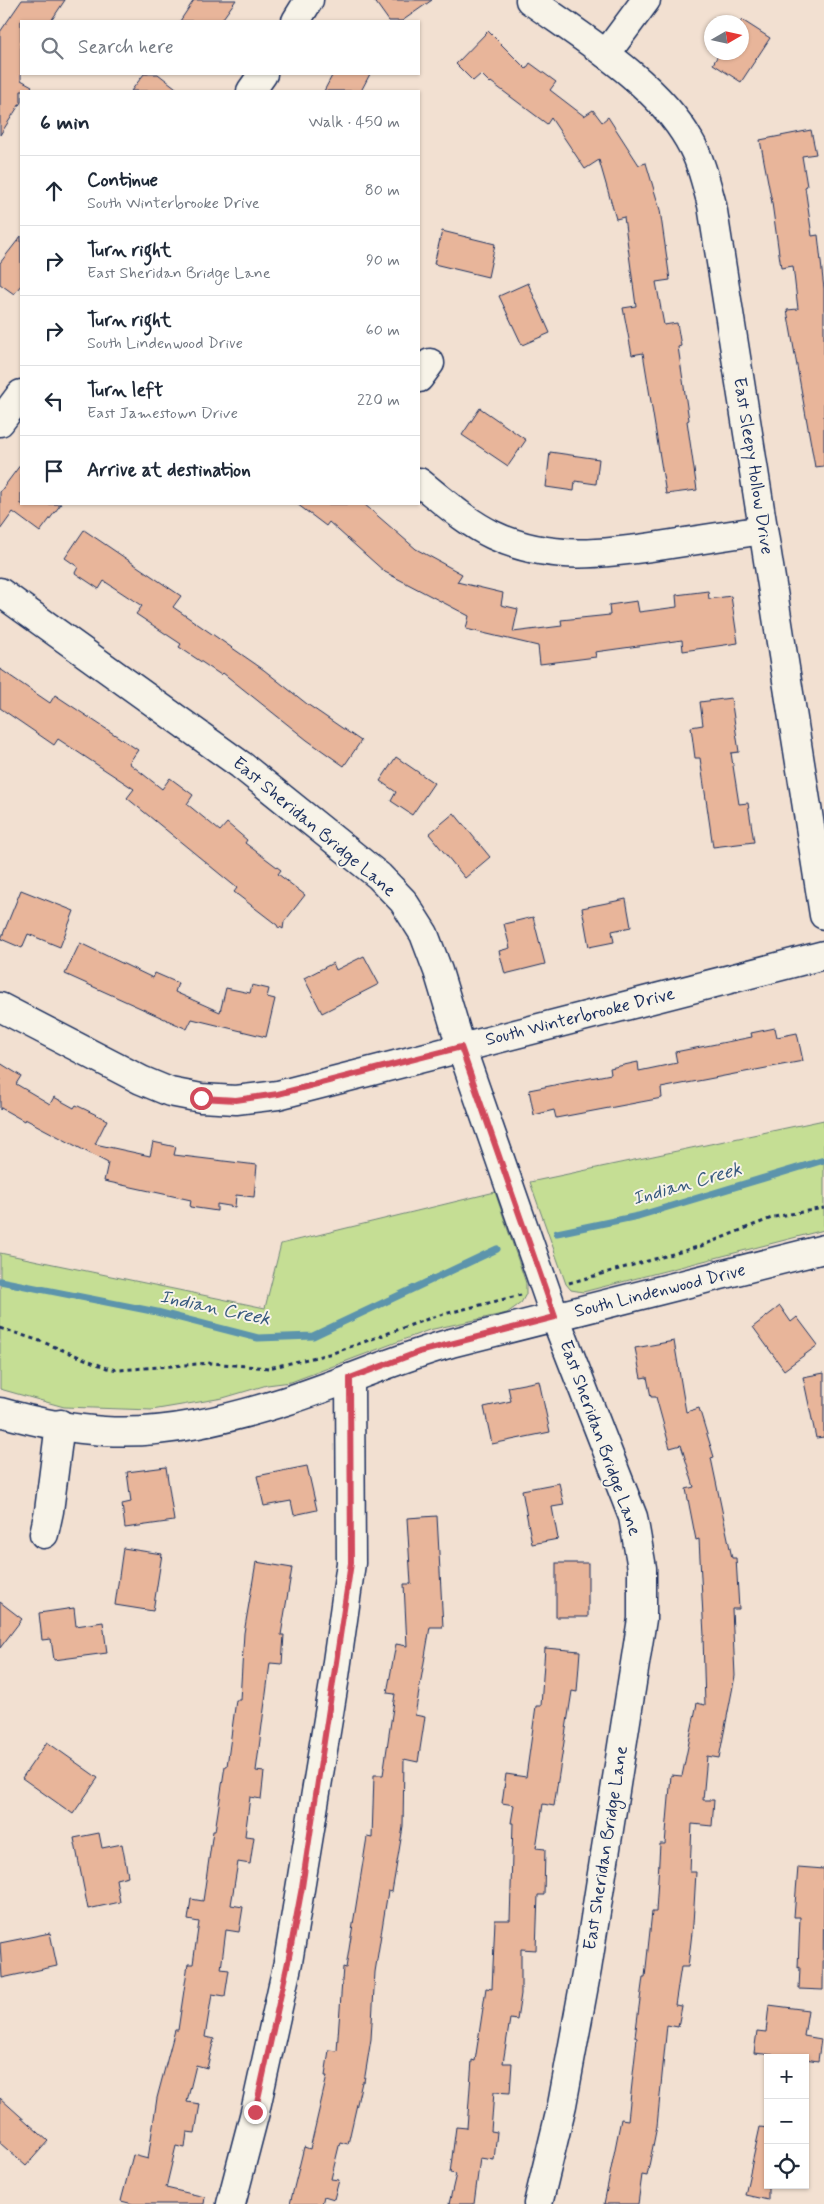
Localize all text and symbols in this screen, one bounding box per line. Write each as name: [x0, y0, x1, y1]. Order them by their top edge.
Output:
north arrow: [704, 15, 749, 60]
search box: [20, 20, 420, 75]
icon: search: [38, 34, 66, 62]
text: Search here: [78, 35, 174, 60]
text: 6 min: [40, 109, 90, 137]
text: Walk · 450 m: [309, 112, 400, 133]
text: Continue: [87, 168, 158, 193]
icon: ahead: [40, 177, 68, 205]
text: 80 m: [365, 180, 400, 201]
text: South Winterbrooke Drive: [87, 193, 260, 214]
text: Turn right: [87, 238, 171, 263]
icon: right: [40, 247, 68, 275]
text: 90 m: [366, 250, 400, 271]
text: East Sheridan Bridge Lane: [87, 263, 271, 284]
text: Turn right: [87, 308, 171, 333]
icon: right: [40, 317, 68, 345]
text: 60 m: [366, 320, 400, 341]
text: South Lindenwood Drive: [87, 333, 243, 354]
street label: East Sleepy Hollow Drive: [727, 376, 779, 556]
text: Turn left: [87, 378, 163, 403]
icon: left: [40, 387, 68, 415]
text: 220 m: [357, 390, 400, 411]
text: East Jamestown Drive: [87, 403, 238, 424]
icon: arrive: [40, 457, 68, 485]
text: Arrive at destination: [87, 458, 251, 483]
street label: East Sheridan Bridge Lane: [227, 751, 401, 903]
street label: South Winterbrooke Drive: [483, 982, 677, 1052]
route start: [190, 1087, 213, 1110]
water label: Indian Creek: [630, 1156, 745, 1212]
street label: South Lindenwood Drive: [572, 1258, 748, 1324]
water label: Indian Creek: [157, 1284, 273, 1332]
street label: East Sheridan Bridge Lane: [552, 1337, 647, 1540]
street label: East Sheridan Bridge Lane: [578, 1744, 635, 1952]
map controls: [764, 2054, 809, 2189]
button: +: [764, 2054, 809, 2099]
button: −: [764, 2099, 809, 2144]
route end: [244, 2101, 267, 2124]
button: locate: [764, 2144, 809, 2189]

